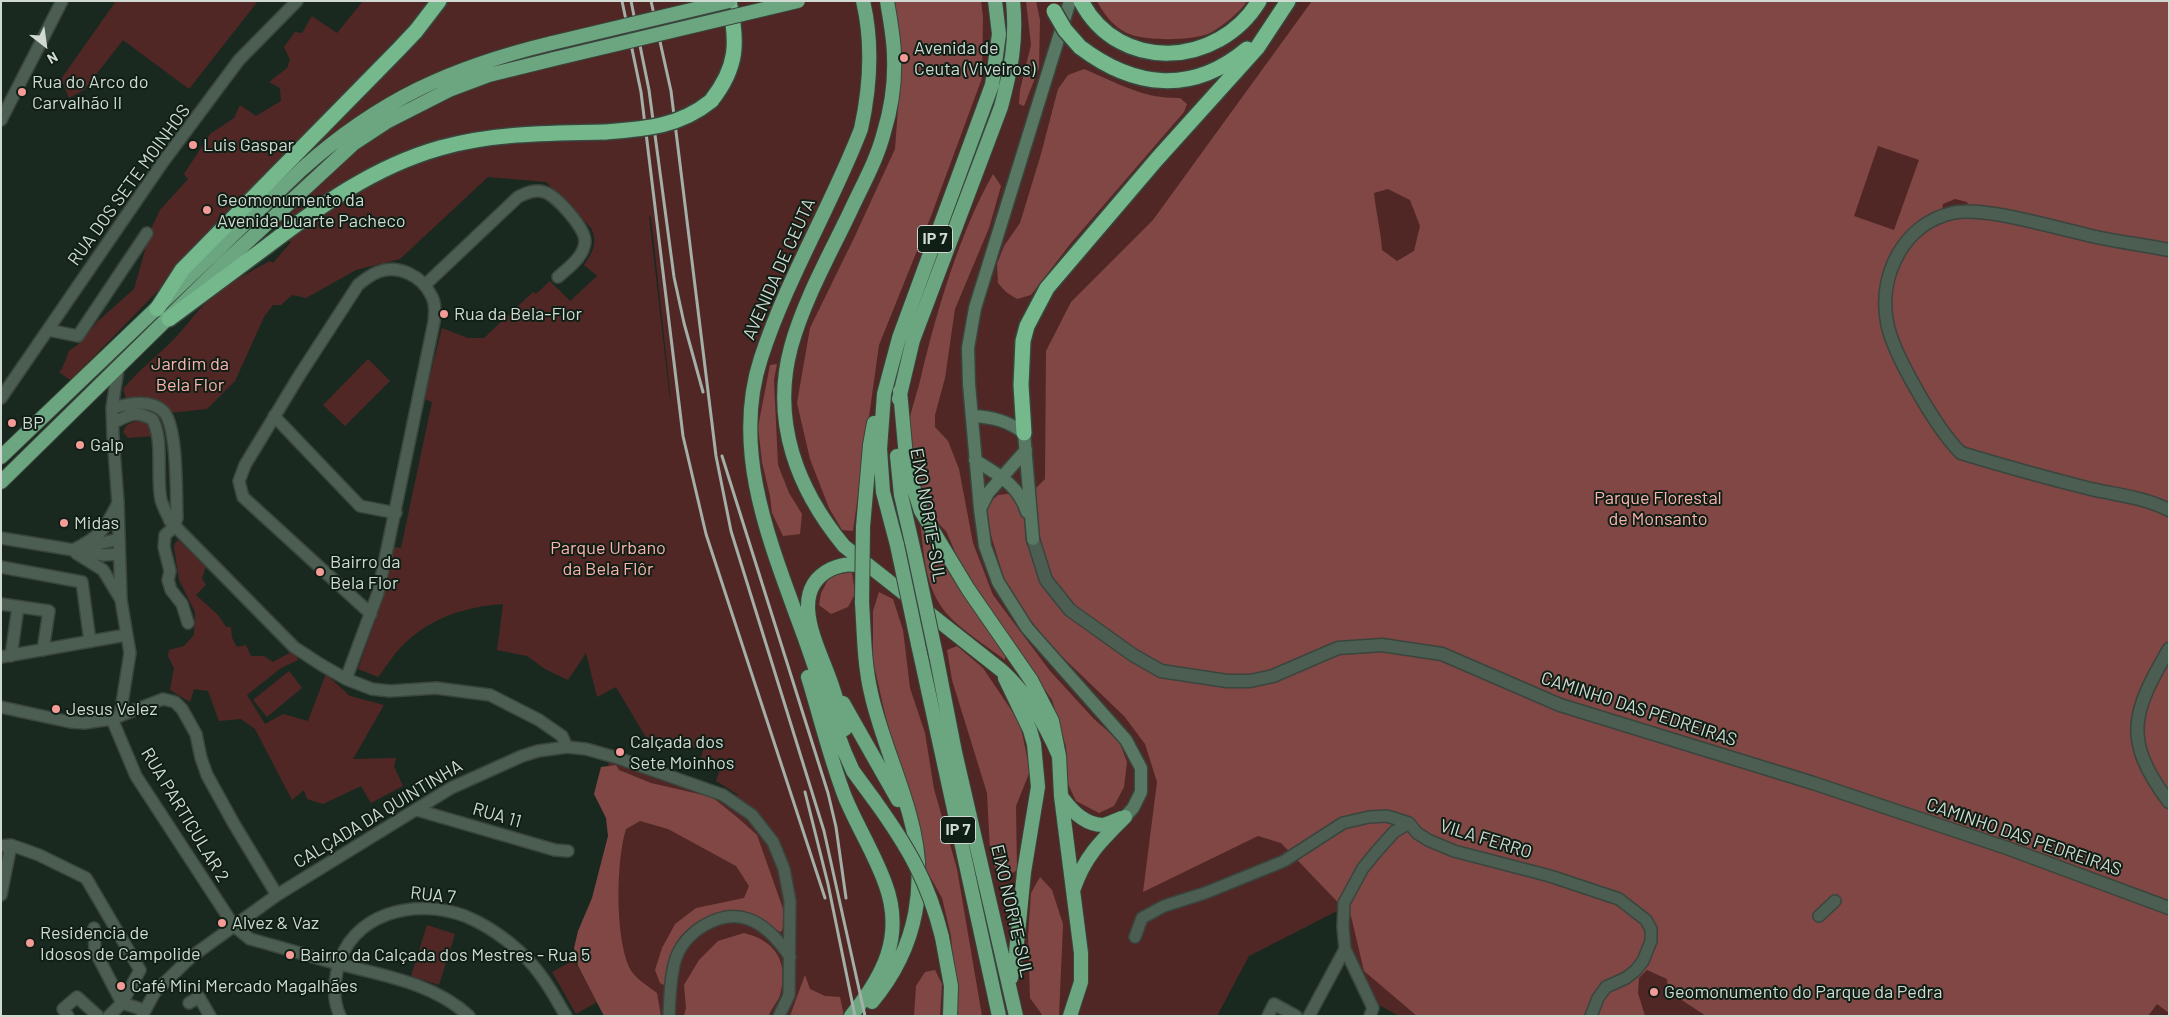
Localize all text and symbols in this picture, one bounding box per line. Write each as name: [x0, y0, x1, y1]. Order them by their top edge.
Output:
north arrow: [20, 20, 70, 70]
place label: Avenida de Ceuta (Viveiros): [914, 37, 1035, 80]
text: N: [44, 49, 61, 68]
marker: Avenida de Ceuta (Viveiros): [898, 52, 910, 64]
place label: Rua do Arco do Carvalhão II: [32, 71, 148, 114]
marker: Rua do Arco do Carvalhão II: [16, 86, 28, 98]
street label: RUA DOS SETE MOINHOS: [63, 100, 195, 270]
place label: Luis Gaspar: [203, 134, 294, 156]
marker: Luis Gaspar: [187, 139, 199, 151]
place label: Geomonumento da Avenida Duarte Pacheco: [217, 189, 406, 232]
street label: AVENIDA DE CEUTA: [738, 195, 820, 343]
marker: Geomonumento da Avenida Duarte Pacheco: [201, 204, 213, 216]
road number: IP 7: [918, 225, 952, 252]
place label: Rua da Bela-Flor: [454, 303, 582, 325]
marker: Rua da Bela-Flor: [438, 308, 450, 320]
park label: Jardim da Bela Flor: [151, 353, 229, 396]
place label: BP: [22, 412, 44, 434]
marker: BP: [6, 417, 18, 429]
place label: Galp: [90, 434, 124, 456]
marker: Galp: [74, 439, 86, 451]
street label: EIXO NORTE-SUL: [906, 446, 950, 584]
park label: Parque Florestal de Monsanto: [1594, 487, 1722, 530]
place label: Midas: [74, 512, 119, 534]
marker: Midas: [58, 517, 70, 529]
park label: Parque Urbano da Bela Flôr: [550, 537, 666, 580]
place label: Bairro da Bela Flor: [330, 551, 400, 594]
marker: Bairro da Bela Flor: [314, 566, 326, 578]
street label: CAMINHO DAS PEDREIRAS: [1538, 667, 1740, 751]
place label: Jesus Velez: [66, 698, 157, 720]
marker: Jesus Velez: [50, 703, 62, 715]
place label: Calçada dos Sete Moinhos: [630, 731, 734, 774]
street label: RUA PARTICULAR 2: [136, 744, 234, 886]
marker: Calçada dos Sete Moinhos: [614, 746, 626, 758]
street label: CALÇADA DA QUINTINHA: [290, 755, 466, 873]
street label: CAMINHO DAS PEDREIRAS: [1924, 793, 2124, 881]
street label: RUA 11: [470, 798, 524, 832]
street label: VILA FERRO: [1437, 815, 1535, 863]
road number: IP 7: [940, 816, 976, 844]
street label: EIXO NORTE-SUL: [986, 842, 1038, 980]
street label: RUA 7: [409, 882, 457, 908]
place label: Alvez & Vaz: [232, 912, 319, 934]
marker: Alvez & Vaz: [216, 917, 228, 929]
place label: Residencia de Idosos de Campolide: [40, 922, 201, 964]
marker: Residencia de Idosos de Campolide: [24, 937, 36, 949]
place label: Bairro da Calçada dos Mestres - Rua 5: [300, 944, 590, 966]
marker: Bairro da Calçada dos Mestres - Rua 5: [284, 949, 296, 961]
place label: Café Mini Mercado Magalhães: [131, 975, 358, 997]
marker: Café Mini Mercado Magalhães: [115, 980, 127, 992]
place label: Geomonumento do Parque da Pedra: [1664, 981, 1942, 1003]
marker: Geomonumento do Parque da Pedra: [1648, 986, 1660, 998]

